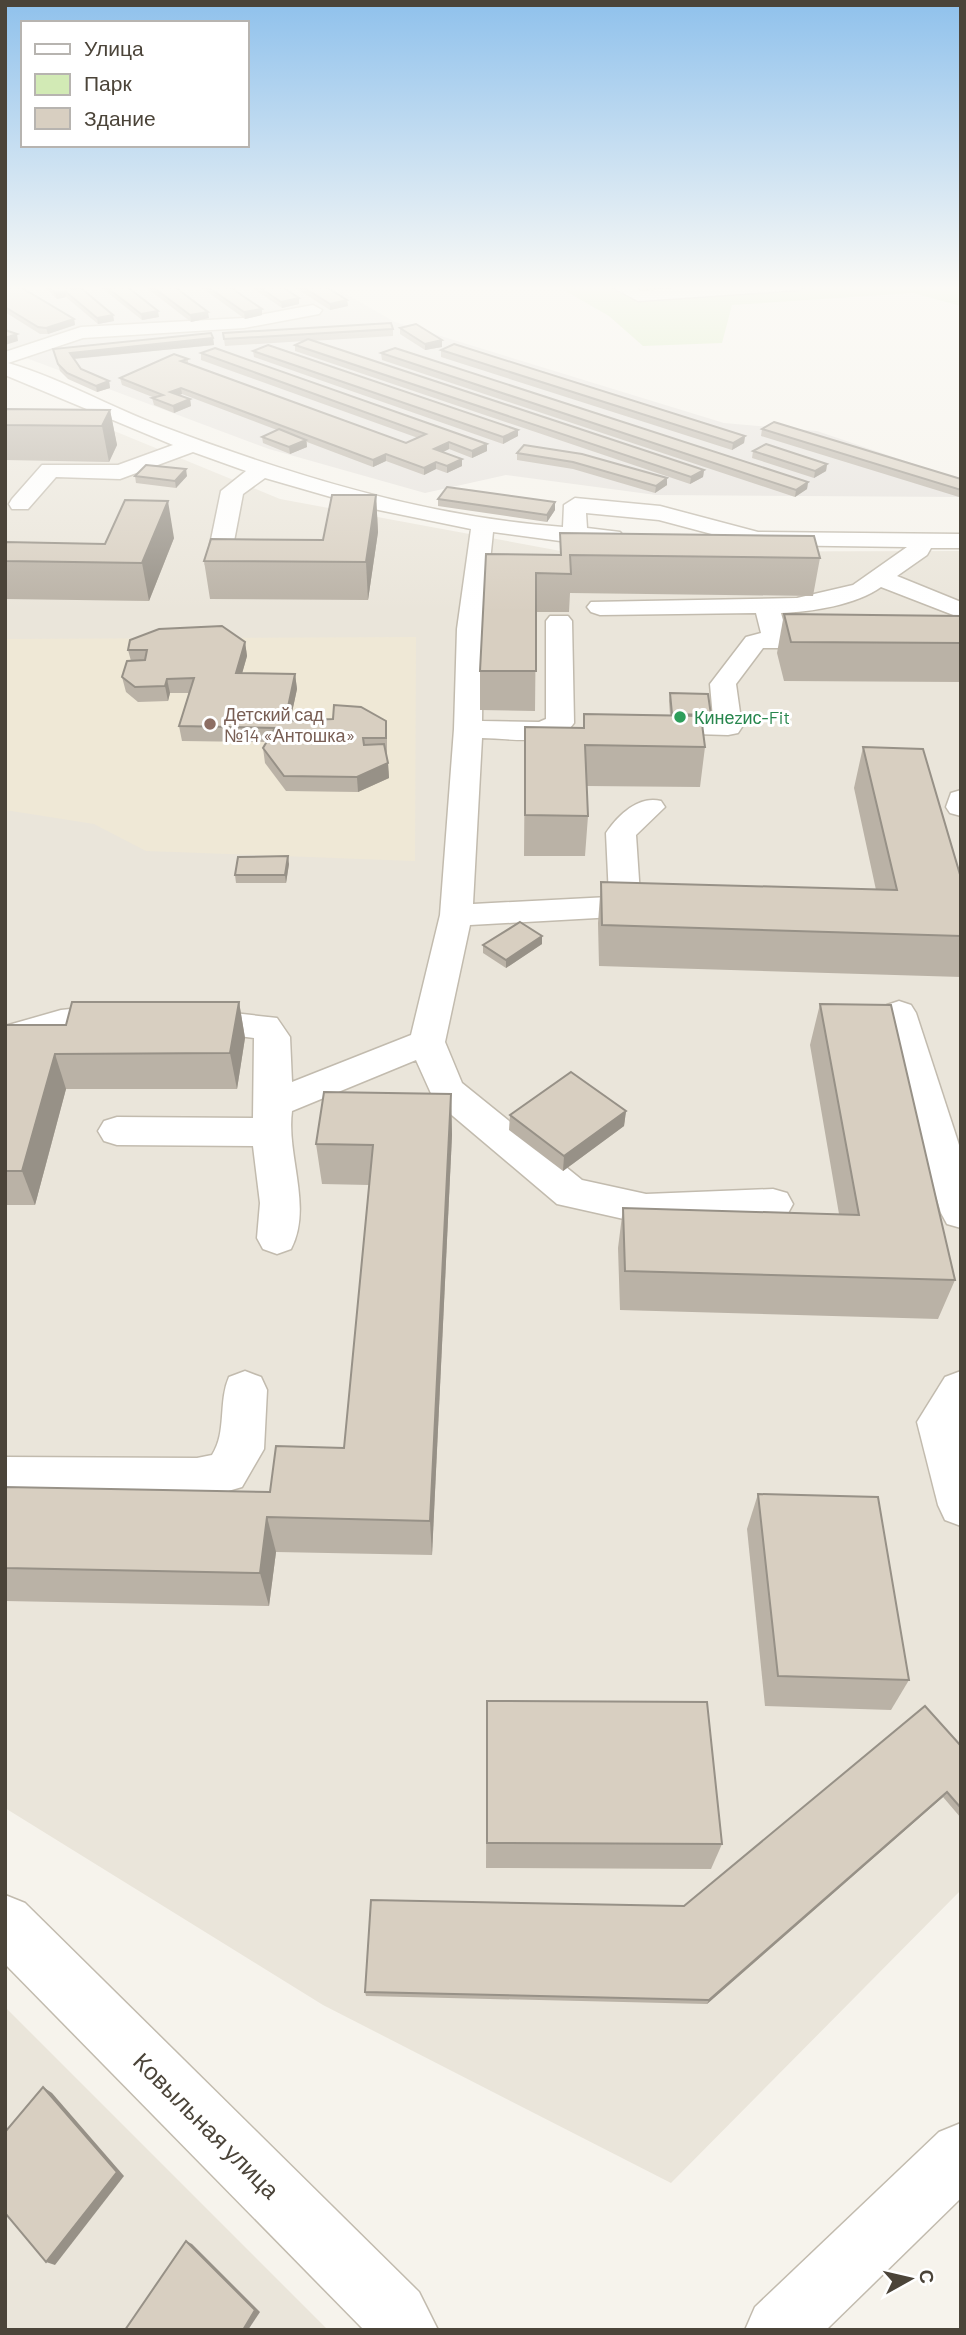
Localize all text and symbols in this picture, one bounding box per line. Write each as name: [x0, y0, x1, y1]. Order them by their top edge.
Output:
legend: [21, 21, 248, 147]
text: Улица: [84, 35, 144, 60]
text: Парк: [84, 70, 132, 95]
text: Здание: [84, 105, 156, 130]
place label: Детский сад №14 «Антошка»: [224, 703, 355, 746]
place label: Кинеzис-Fit: [694, 706, 790, 728]
marker: Кинеzис-Fit: [672, 709, 688, 725]
marker: Детский сад №14 «Антошка»: [202, 716, 218, 732]
street label: Ковыльная улица: [128, 2046, 286, 2204]
north arrow: [875, 2244, 945, 2314]
text: С: [915, 2268, 940, 2285]

